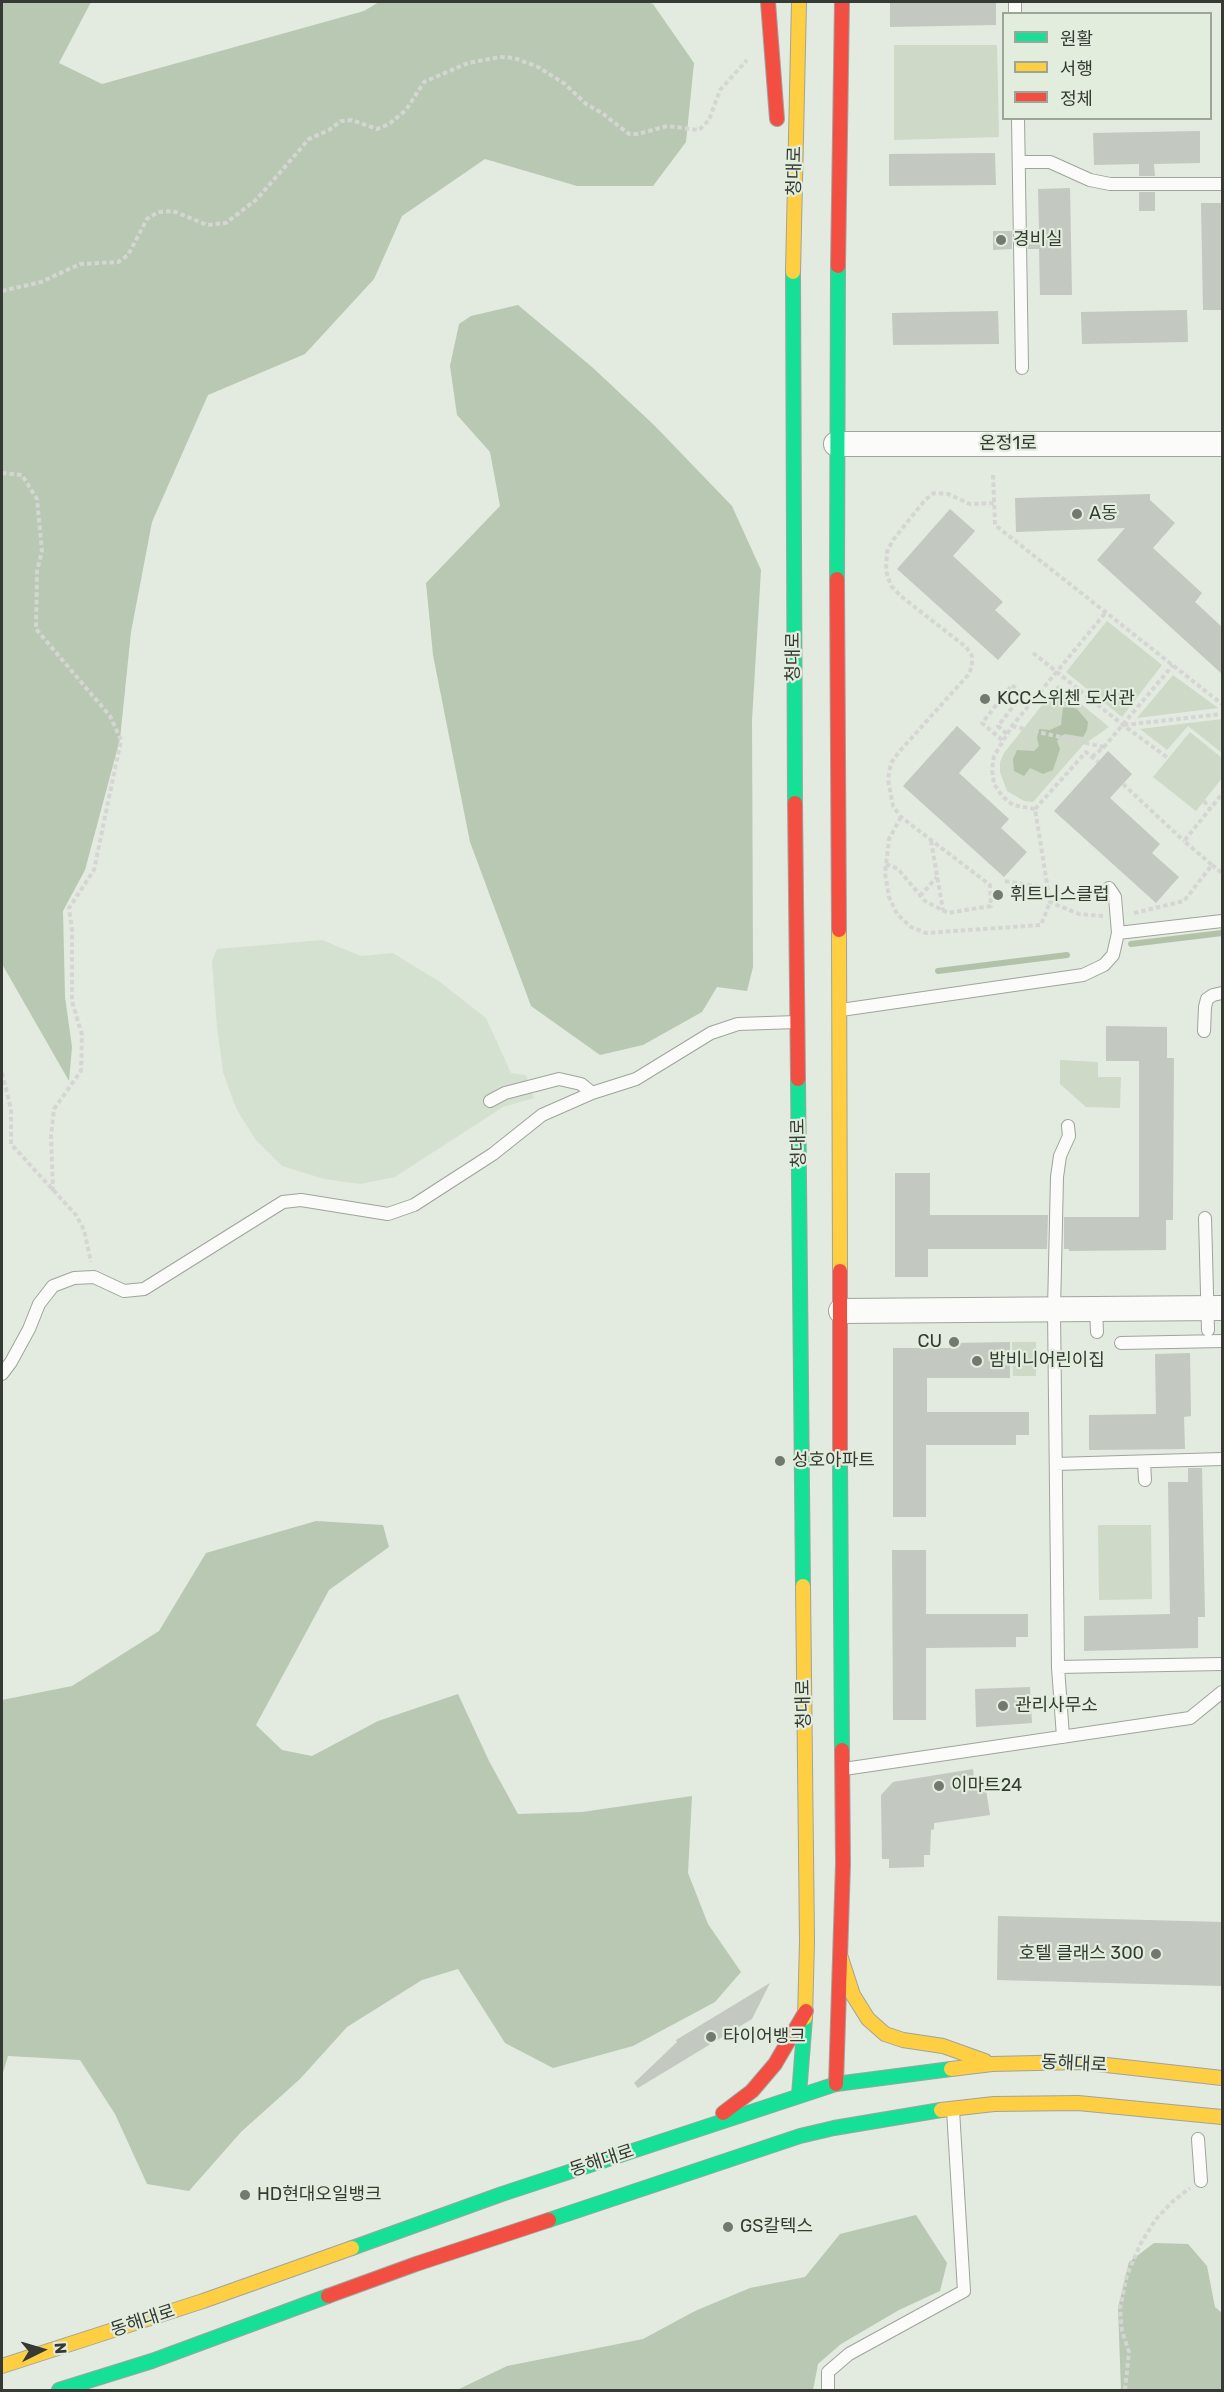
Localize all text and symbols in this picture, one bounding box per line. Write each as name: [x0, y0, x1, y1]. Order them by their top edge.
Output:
legend: [1002, 12, 1212, 120]
text: 원활: [1060, 28, 1093, 50]
text: 서행: [1060, 58, 1093, 80]
text: 정체: [1060, 88, 1093, 110]
street label: 청대로: [784, 146, 806, 196]
place label: 경비실: [1013, 229, 1063, 251]
marker: 경비실: [994, 233, 1008, 247]
street label: 온정1로: [979, 433, 1037, 455]
place label: A동: [1089, 503, 1118, 525]
marker: A동: [1070, 507, 1084, 521]
street label: 청대로: [783, 632, 805, 682]
place label: KCC스위첸 도서관: [997, 688, 1135, 710]
marker: KCC스위첸 도서관: [978, 692, 992, 706]
place label: 휘트니스클럽: [1010, 884, 1109, 906]
marker: 휘트니스클럽: [991, 888, 1005, 902]
street label: 청대로: [788, 1118, 810, 1168]
place label: CU: [917, 1331, 942, 1353]
marker: CU: [947, 1335, 961, 1349]
place label: 밤비니어린이집: [989, 1350, 1105, 1372]
marker: 밤비니어린이집: [970, 1354, 984, 1368]
place label: 성호아파트: [792, 1450, 875, 1472]
marker: 성호아파트: [773, 1454, 787, 1468]
street label: 청대로: [793, 1679, 815, 1729]
place label: 관리사무소: [1015, 1695, 1098, 1717]
marker: 관리사무소: [996, 1699, 1010, 1713]
place label: 이마트24: [951, 1775, 1022, 1797]
marker: 이마트24: [932, 1779, 946, 1793]
place label: 호텔 클래스 300: [1019, 1943, 1144, 1965]
marker: 호텔 클래스 300: [1149, 1947, 1163, 1961]
place label: 타이어뱅크: [723, 2026, 806, 2048]
marker: 타이어뱅크: [704, 2030, 718, 2044]
street label: 동해대로: [1040, 2051, 1108, 2077]
street label: 동해대로: [567, 2140, 637, 2182]
place label: HD현대오일뱅크: [257, 2184, 382, 2206]
marker: HD현대오일뱅크: [238, 2188, 252, 2202]
place label: GS칼텍스: [740, 2216, 813, 2238]
marker: GS칼텍스: [721, 2220, 735, 2234]
street label: 동해대로: [108, 2300, 178, 2342]
north arrow: [12, 2320, 72, 2380]
text: N: [50, 2342, 70, 2355]

